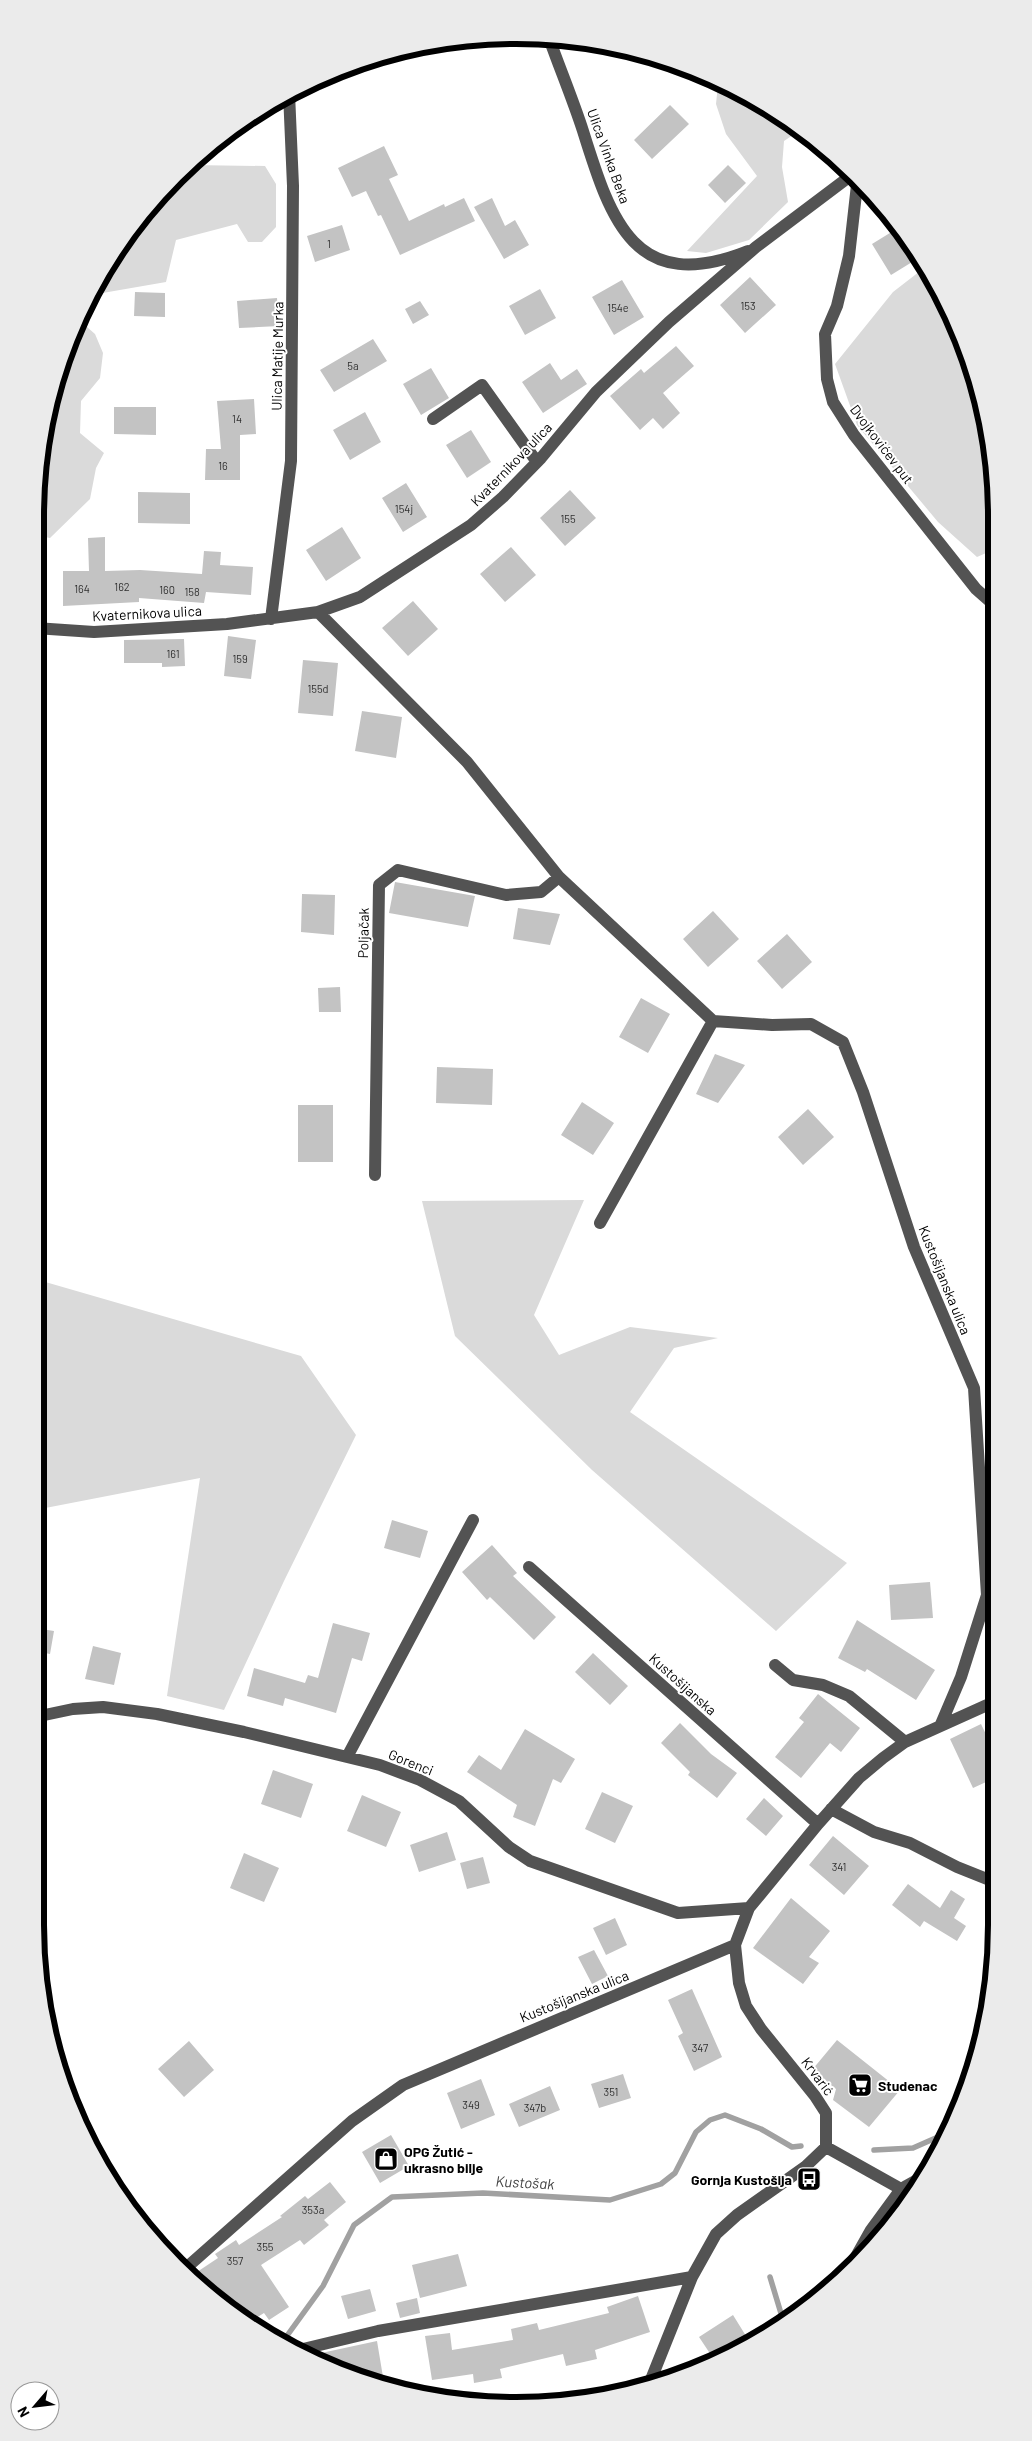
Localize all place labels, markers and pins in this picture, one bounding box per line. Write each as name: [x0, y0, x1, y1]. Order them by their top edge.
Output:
supermarket icon: Studenac: [847, 2072, 873, 2098]
place label: Studenac: [878, 2077, 938, 2094]
place label: OPG Žutić - ukrasno bilje: [404, 2143, 483, 2176]
shop icon: OPG Žutić - ukrasno bilje: [373, 2146, 399, 2172]
bus stop icon: Gornja Kustošija: [796, 2166, 822, 2192]
place label: Gornja Kustošija: [691, 2171, 792, 2188]

